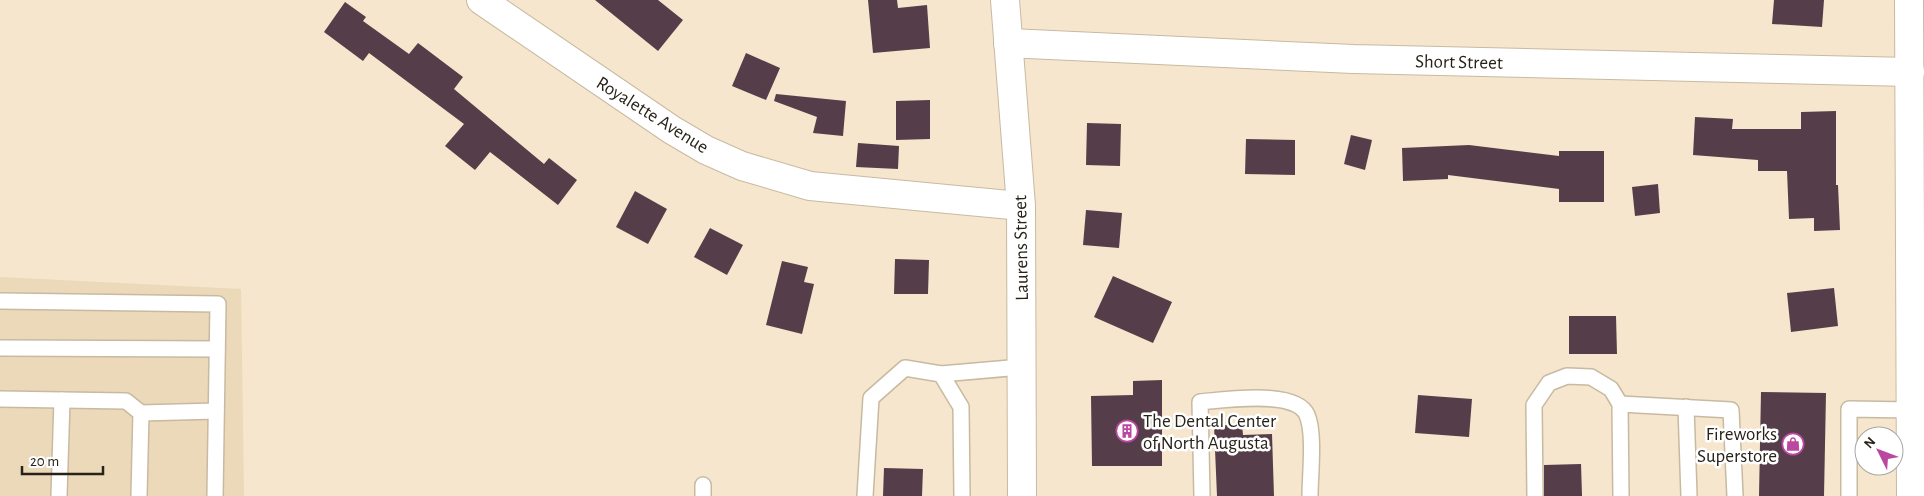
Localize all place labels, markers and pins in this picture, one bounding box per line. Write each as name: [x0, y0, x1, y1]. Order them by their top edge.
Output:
place label: The Dental Center of North Augusta: [1143, 412, 1276, 453]
building icon: The Dental Center of North Augusta: [1115, 419, 1139, 443]
place label: Fireworks Superstore: [1697, 425, 1777, 466]
shop icon: Fireworks Superstore: [1781, 432, 1805, 456]

